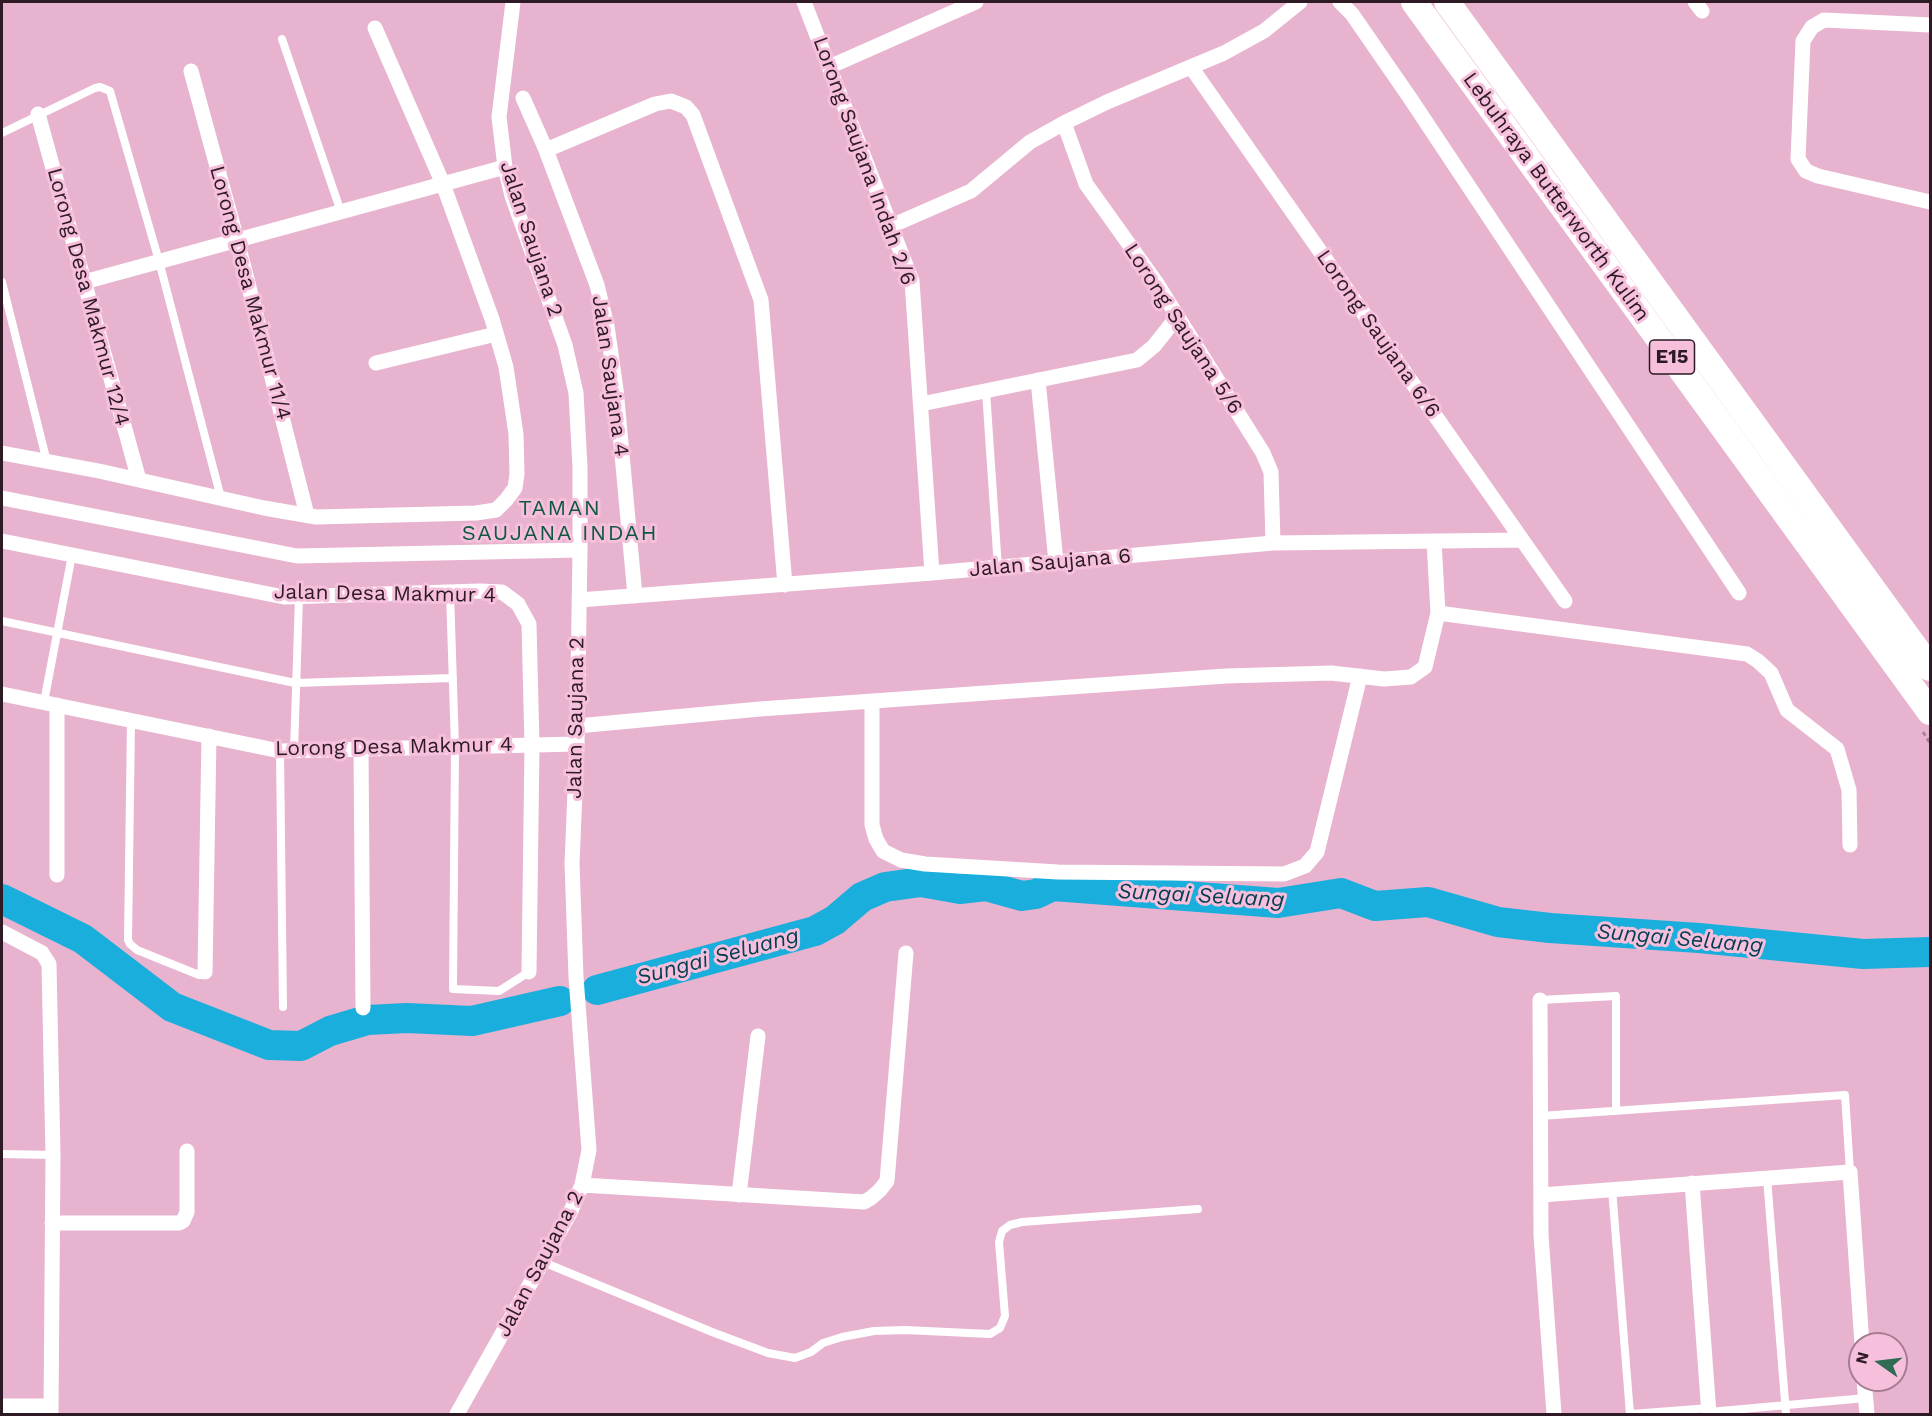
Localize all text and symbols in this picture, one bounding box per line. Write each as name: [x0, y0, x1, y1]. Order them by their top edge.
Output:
street label: Lorong Saujana Indah 2/6: [807, 33, 921, 289]
street label: Lebuhraya Butterworth Kulim: [1457, 68, 1655, 326]
street label: Jalan Saujana 2: [494, 158, 568, 320]
street label: Lorong Desa Makmur 11/4: [204, 163, 296, 423]
street label: Lorong Desa Makmur 12/4: [41, 165, 135, 429]
street label: Lorong Saujana 5/6: [1118, 239, 1248, 419]
street label: Lorong Saujana 6/6: [1311, 245, 1445, 423]
street label: Jalan Saujana 4: [586, 294, 634, 458]
road number: E15: [1650, 340, 1694, 374]
district label: TAMAN SAUJANA INDAH: [462, 496, 658, 548]
street label: Jalan Saujana 6: [968, 543, 1132, 583]
street label: Jalan Desa Makmur 4: [274, 579, 496, 609]
street label: Jalan Saujana 2: [562, 637, 590, 799]
street label: Lorong Desa Makmur 4: [275, 732, 513, 762]
water label: Sungai Seluang: [1117, 878, 1285, 914]
water label: Sungai Seluang: [1596, 919, 1764, 959]
water label: Sungai Seluang: [634, 923, 802, 991]
street label: Jalan Saujana 2: [491, 1187, 589, 1341]
north arrow: [1848, 1332, 1908, 1392]
text: N: [1851, 1350, 1873, 1366]

